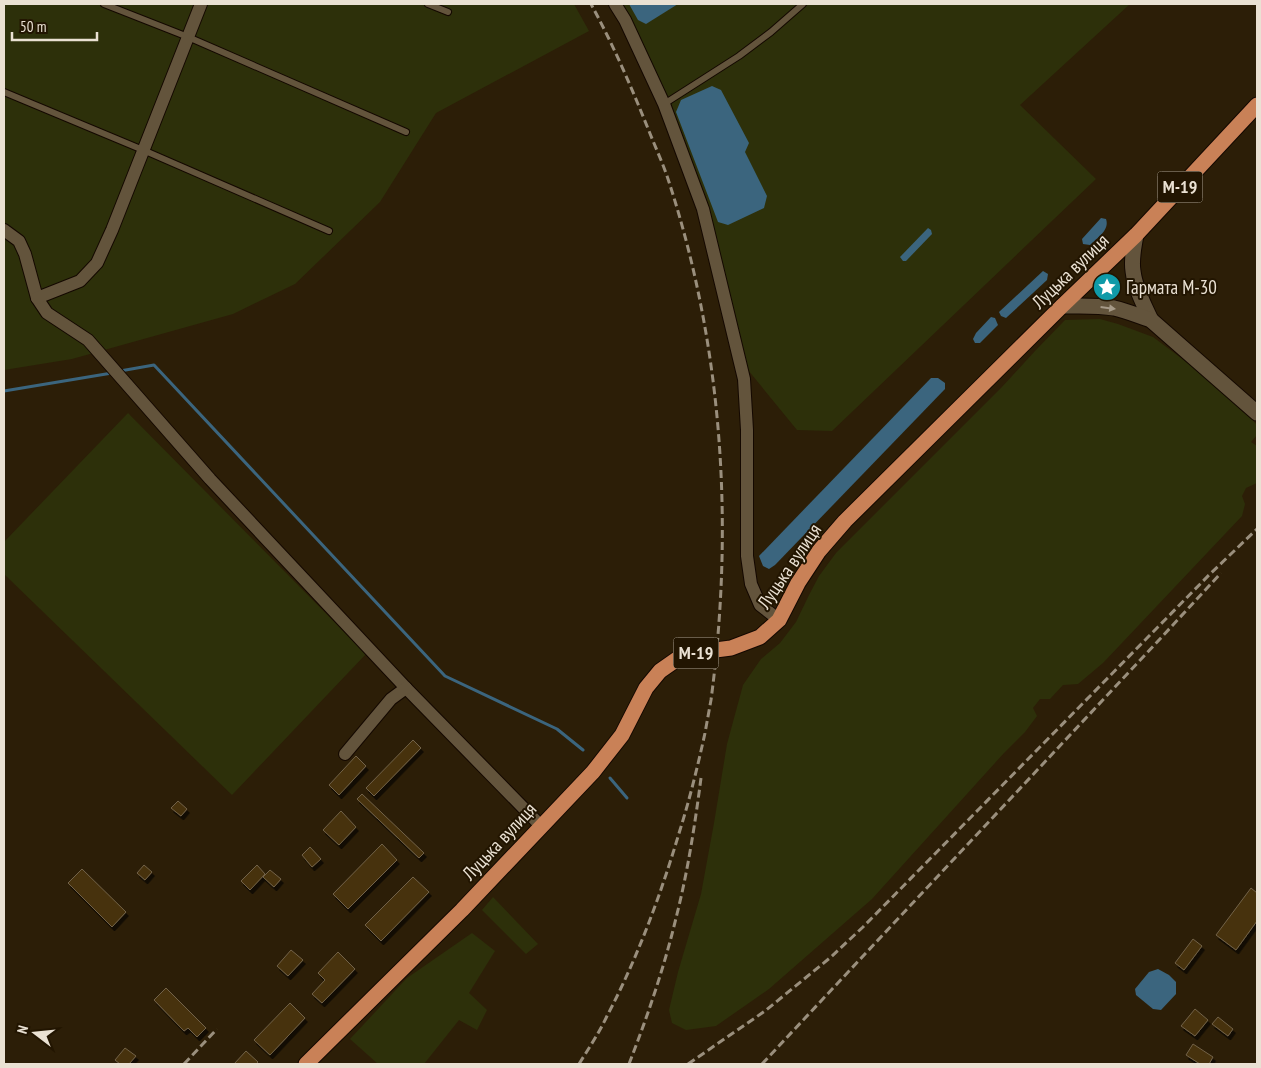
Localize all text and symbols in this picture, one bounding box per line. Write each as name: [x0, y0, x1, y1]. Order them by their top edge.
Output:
scale bar: [12, 10, 98, 42]
text: 50 m: [20, 17, 46, 36]
road number: М-19: [1158, 172, 1202, 202]
street label: Луцька вулиця: [1026, 228, 1113, 314]
place icon: Гармата М-30: [1092, 272, 1122, 302]
place label: Гармата М-30: [1126, 275, 1217, 299]
one-way arrow: [1100, 304, 1116, 312]
street label: Луцька вулиця: [751, 519, 826, 614]
road number: М-19: [674, 638, 718, 668]
street label: Луцька вулиця: [456, 797, 541, 886]
north arrow: [10, 1008, 60, 1058]
text: N: [13, 1023, 32, 1036]

